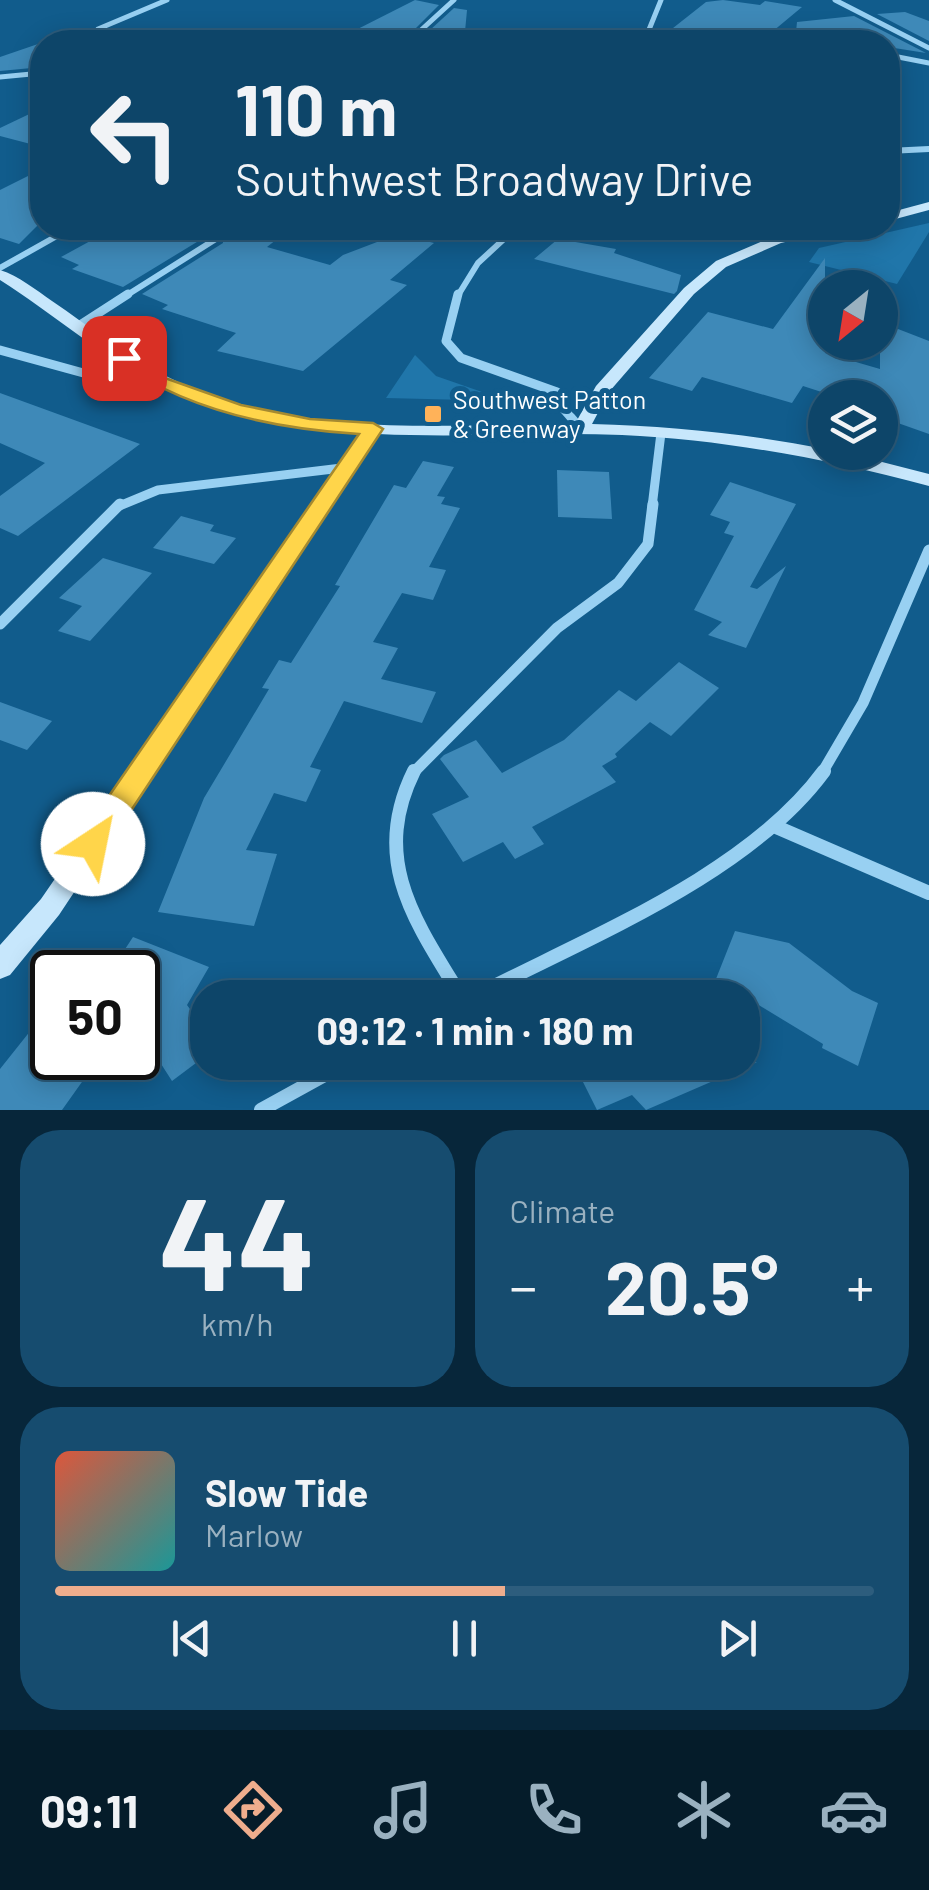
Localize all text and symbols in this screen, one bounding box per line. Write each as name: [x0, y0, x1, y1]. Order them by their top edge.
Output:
text: 110 m: [235, 66, 397, 150]
icon: left: [70, 70, 200, 200]
text: Southwest Broadway Drive: [235, 151, 754, 205]
north arrow: [808, 270, 898, 360]
map controls: [808, 270, 898, 470]
pin: [82, 316, 167, 401]
icon: arrive: [97, 331, 152, 386]
button: layers: [808, 380, 898, 470]
place label: Southwest Patton & Greenway: [453, 384, 646, 443]
marker: Southwest Patton & Greenway: [422, 403, 444, 425]
position arrow: [41, 792, 145, 896]
speed limit sign: 50: [30, 950, 160, 1080]
text: 09:12 · 1 min · 180 m: [317, 1007, 633, 1053]
text: 44: [159, 1161, 316, 1317]
text: Climate: [510, 1191, 615, 1229]
text: 20.5°: [605, 1240, 779, 1330]
text: −: [510, 1252, 537, 1318]
text: +: [846, 1252, 874, 1318]
text: km/h: [201, 1304, 273, 1342]
text: Slow Tide: [205, 1469, 368, 1515]
text: Marlow: [205, 1515, 303, 1553]
icon: previous: [164, 1611, 219, 1666]
icon: pause: [437, 1611, 492, 1666]
icon: next: [710, 1611, 765, 1666]
icon: directions: [218, 1775, 288, 1845]
icon: music: [368, 1775, 438, 1845]
icon: phone: [519, 1775, 589, 1845]
icon: climate: [669, 1775, 739, 1845]
icon: car: [819, 1775, 889, 1845]
text: 09:11: [40, 1783, 138, 1837]

